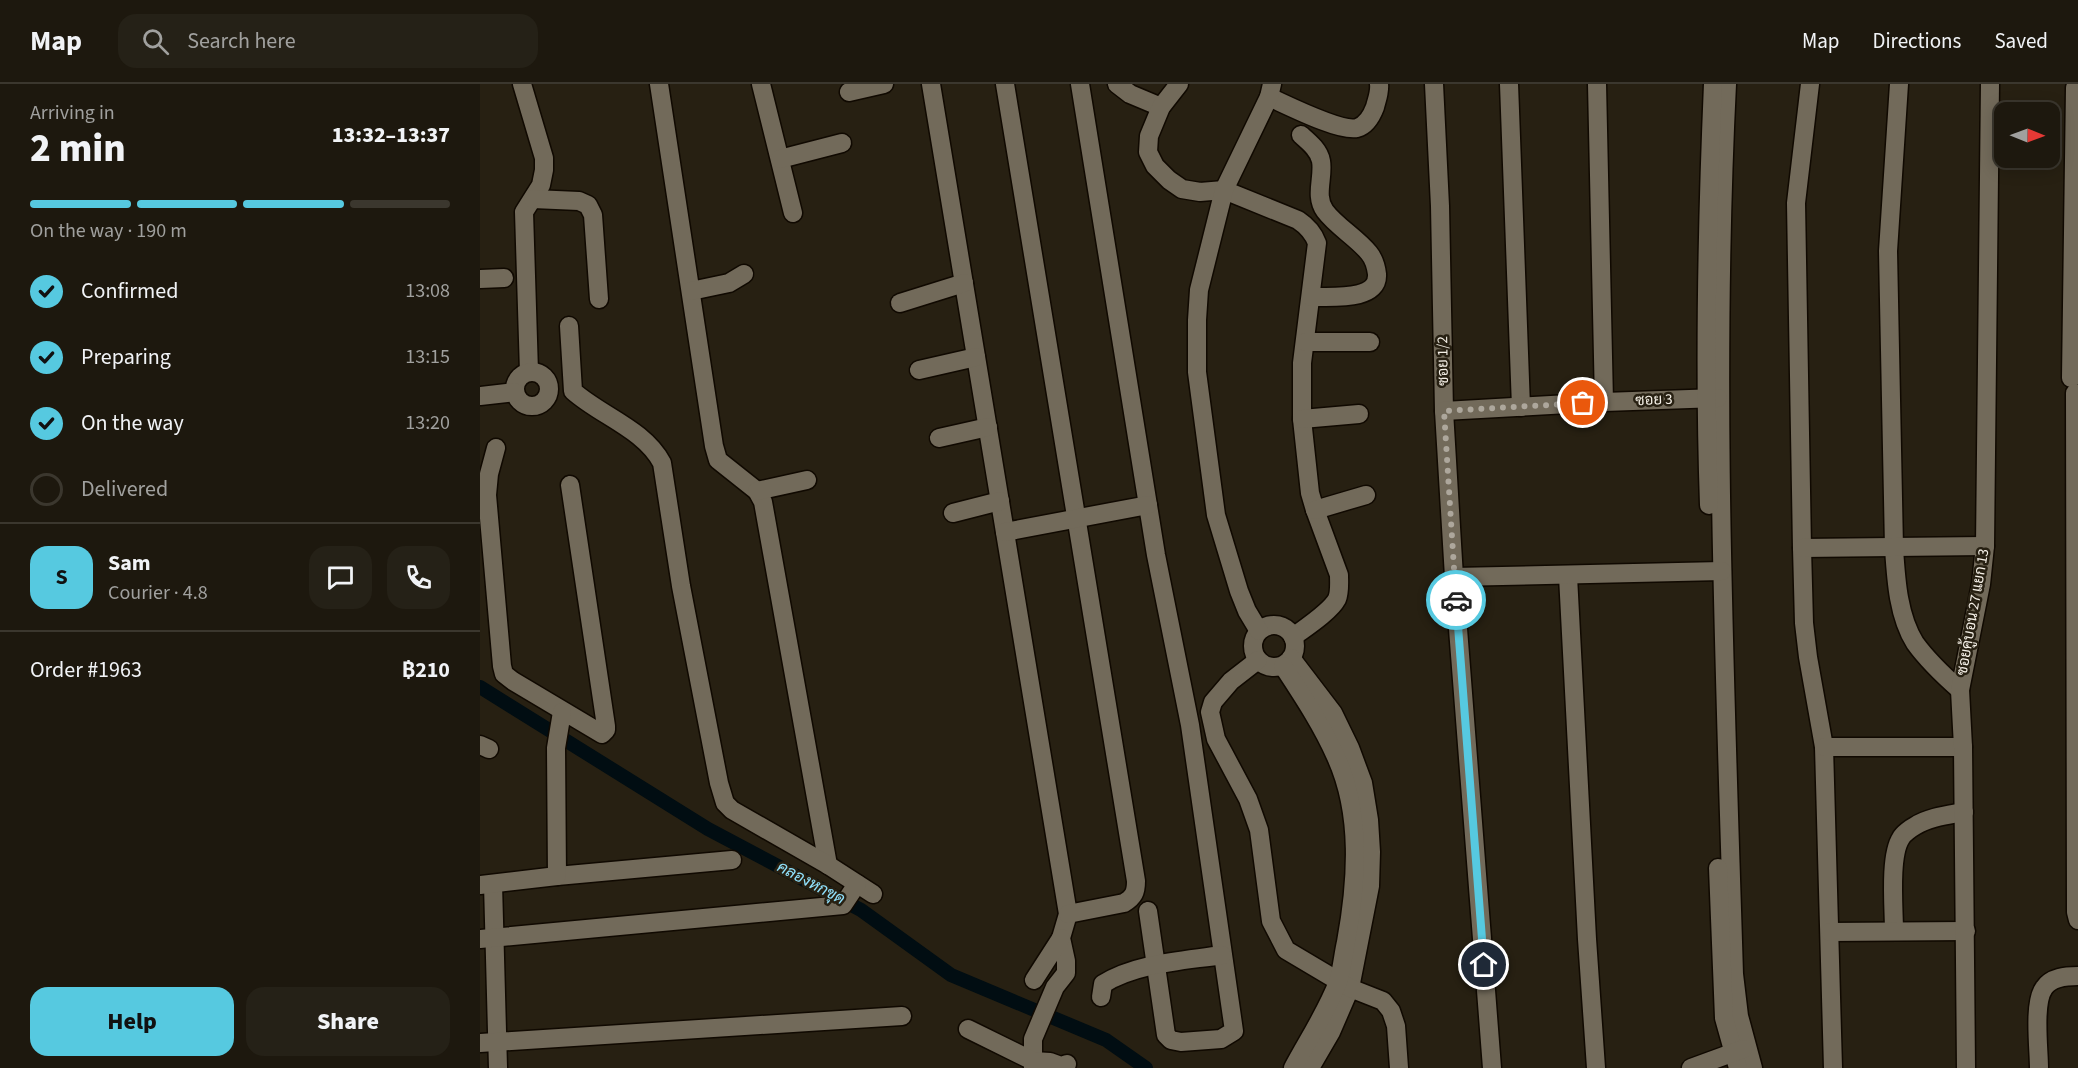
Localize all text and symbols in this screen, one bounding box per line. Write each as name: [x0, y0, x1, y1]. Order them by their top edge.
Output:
search box: [118, 14, 538, 68]
text: Map: [30, 21, 82, 61]
icon: search: [139, 25, 172, 58]
text: Search here: [187, 25, 296, 57]
text: Map: [1802, 26, 1840, 56]
text: Directions: [1873, 26, 1961, 56]
text: Saved: [1994, 26, 2048, 56]
text: Arriving in: [30, 99, 115, 127]
north arrow: [1994, 102, 2060, 168]
map controls: [1994, 102, 2060, 168]
text: 13:32–13:37: [332, 119, 450, 151]
text: 2 min: [30, 121, 126, 177]
text: On the way · 190 m: [30, 217, 187, 245]
icon: check: [30, 275, 63, 308]
text: Confirmed: [81, 275, 178, 307]
text: 13:08: [405, 277, 450, 305]
street label: ซอย 1/2: [1432, 336, 1454, 386]
icon: check: [30, 341, 63, 374]
text: Preparing: [81, 341, 171, 373]
text: 13:15: [405, 343, 450, 371]
pin: [1557, 377, 1608, 428]
icon: bag: [1566, 386, 1599, 419]
street label: ซอย 3: [1635, 389, 1673, 411]
icon: check: [30, 407, 63, 440]
text: On the way: [81, 407, 184, 439]
text: 13:20: [405, 409, 450, 437]
text: Delivered: [81, 473, 168, 505]
button: chat: [309, 546, 372, 609]
button: phone: [387, 546, 450, 609]
text: Sam: [108, 547, 151, 579]
street label: ซอยคู้บอน 27 แยก 13: [1952, 547, 1994, 677]
text: S: [55, 561, 68, 593]
courier: [1426, 570, 1486, 630]
text: Courier · 4.8: [108, 579, 208, 607]
icon: car: [1440, 584, 1473, 617]
text: Order #1963: [30, 654, 142, 686]
text: ฿210: [402, 654, 450, 686]
water label: คลองหกขุด: [773, 856, 849, 910]
pin: [1458, 939, 1509, 990]
icon: home: [1467, 948, 1500, 981]
button: Help: [30, 987, 234, 1056]
button: Share: [246, 987, 450, 1056]

